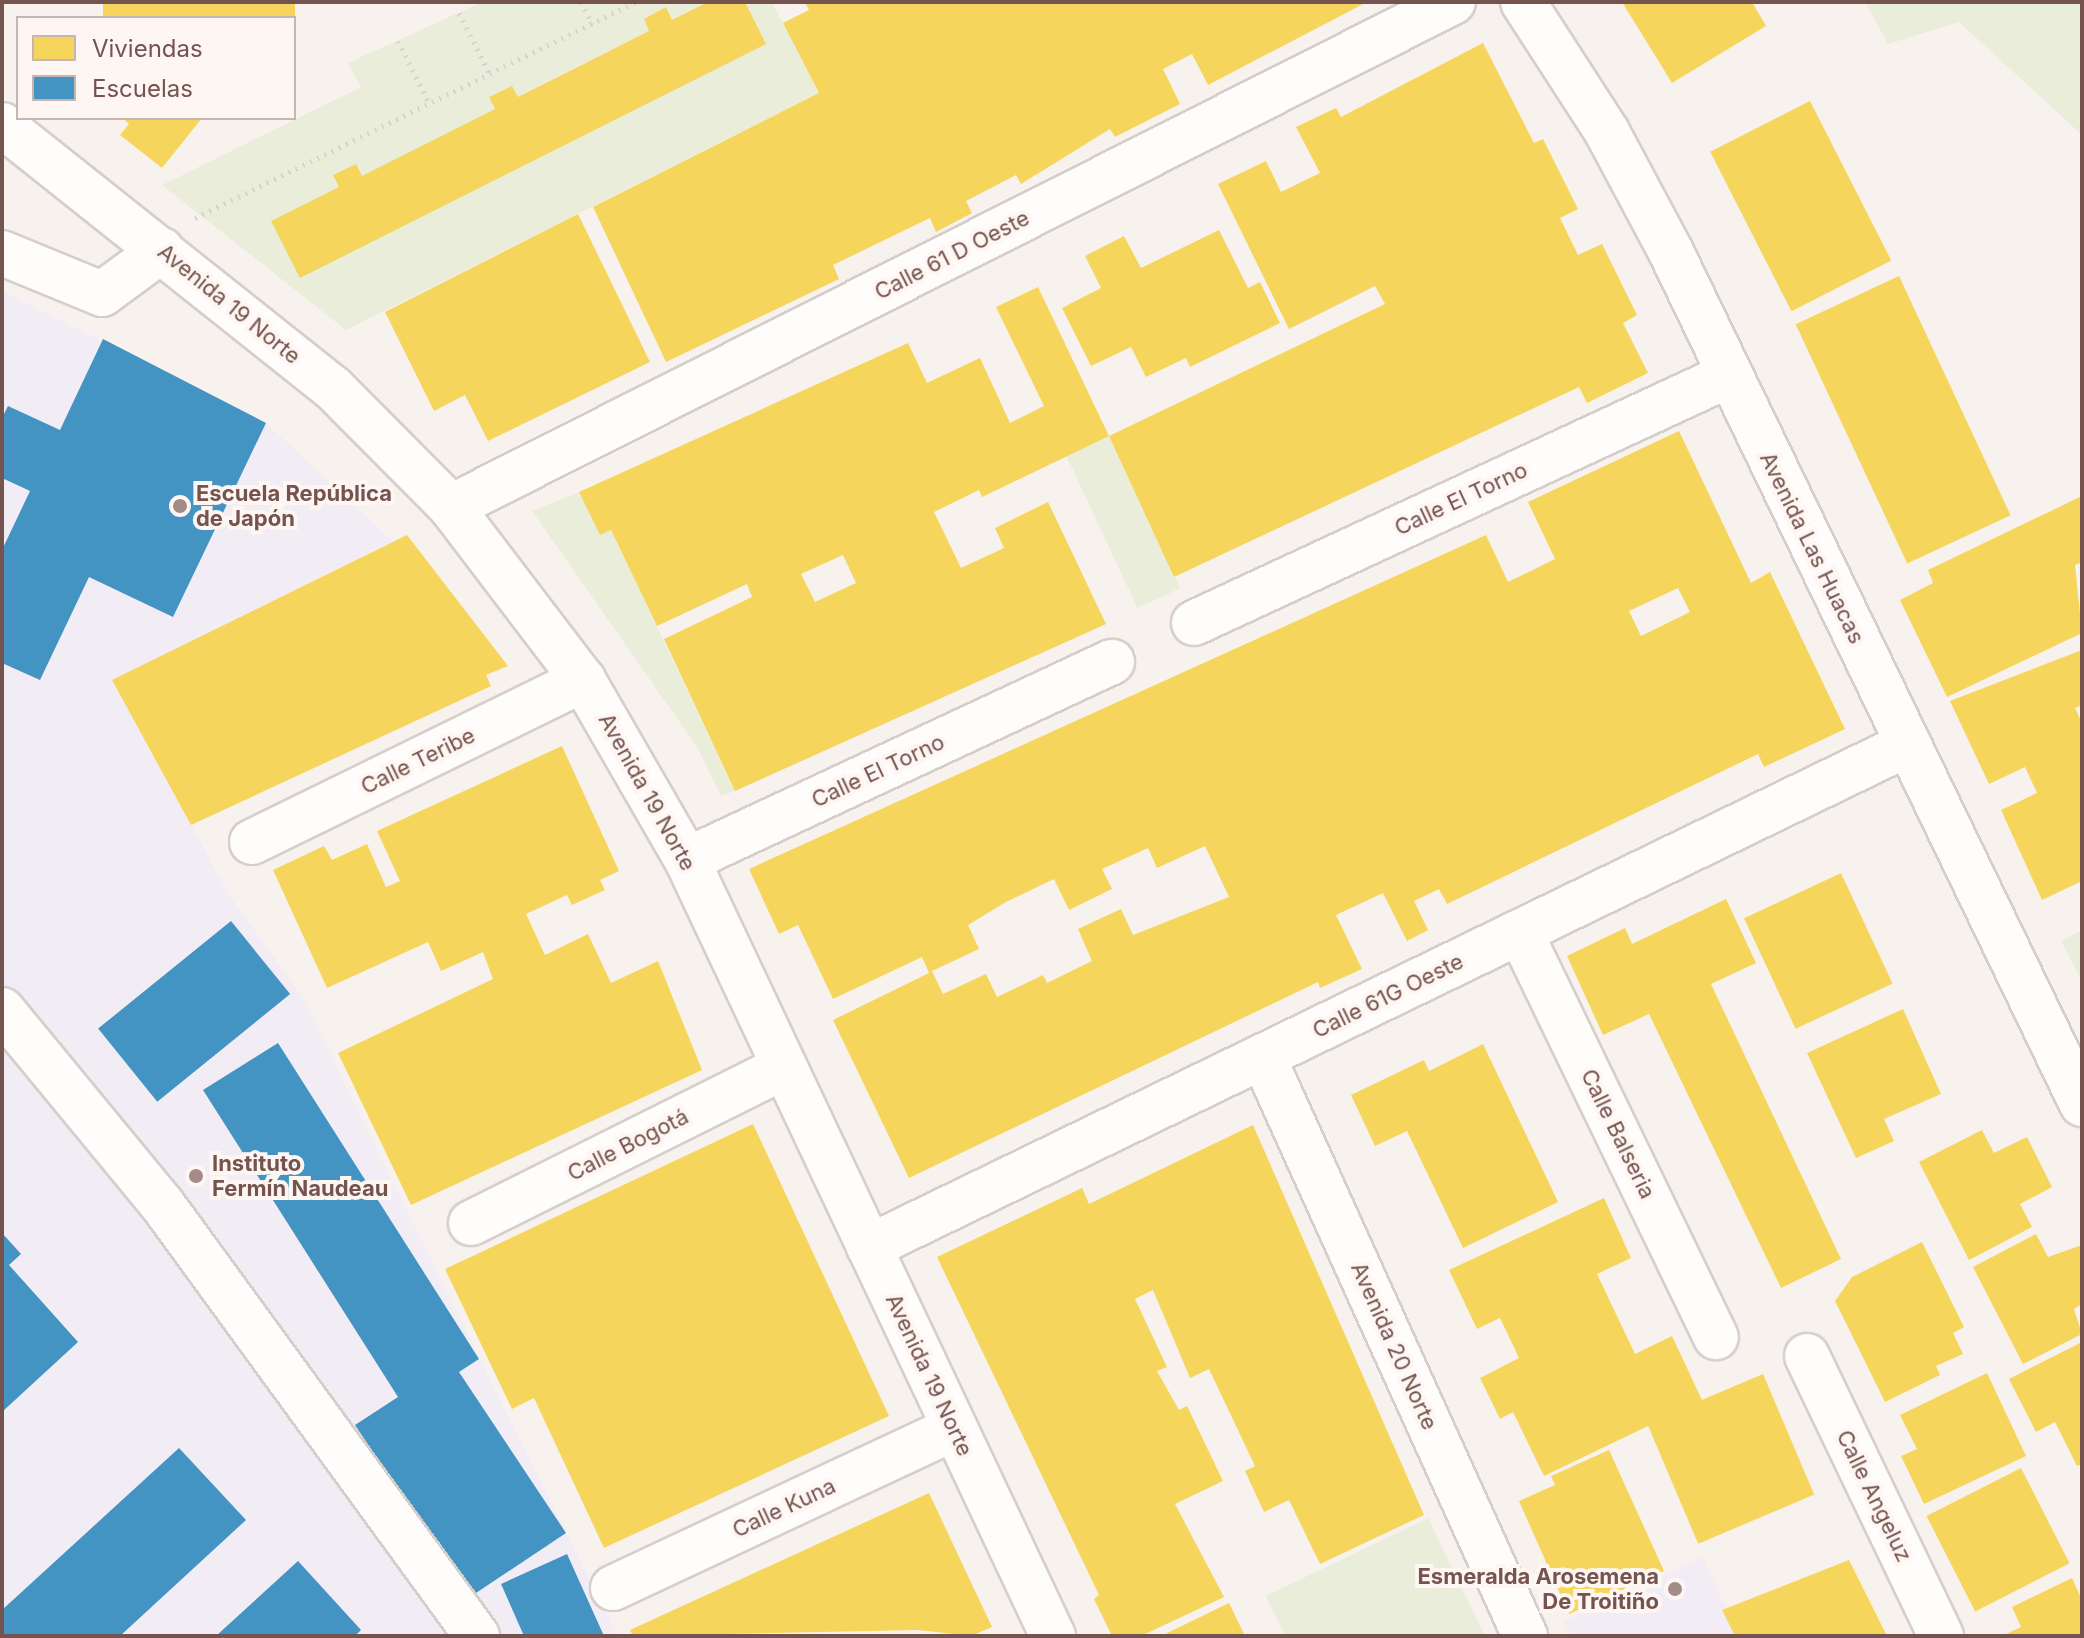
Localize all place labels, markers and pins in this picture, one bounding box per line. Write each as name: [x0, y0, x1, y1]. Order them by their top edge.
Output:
place label: Escuela República de Japón: [196, 480, 392, 532]
marker: Escuela República de Japón: [171, 497, 189, 515]
place label: Instituto Fermín Naudeau: [212, 1150, 388, 1202]
marker: Instituto Fermín Naudeau: [187, 1167, 205, 1185]
place label: Esmeralda Arosemena De Troitiño: [1417, 1563, 1659, 1614]
marker: Esmeralda Arosemena De Troitiño: [1666, 1580, 1684, 1598]

